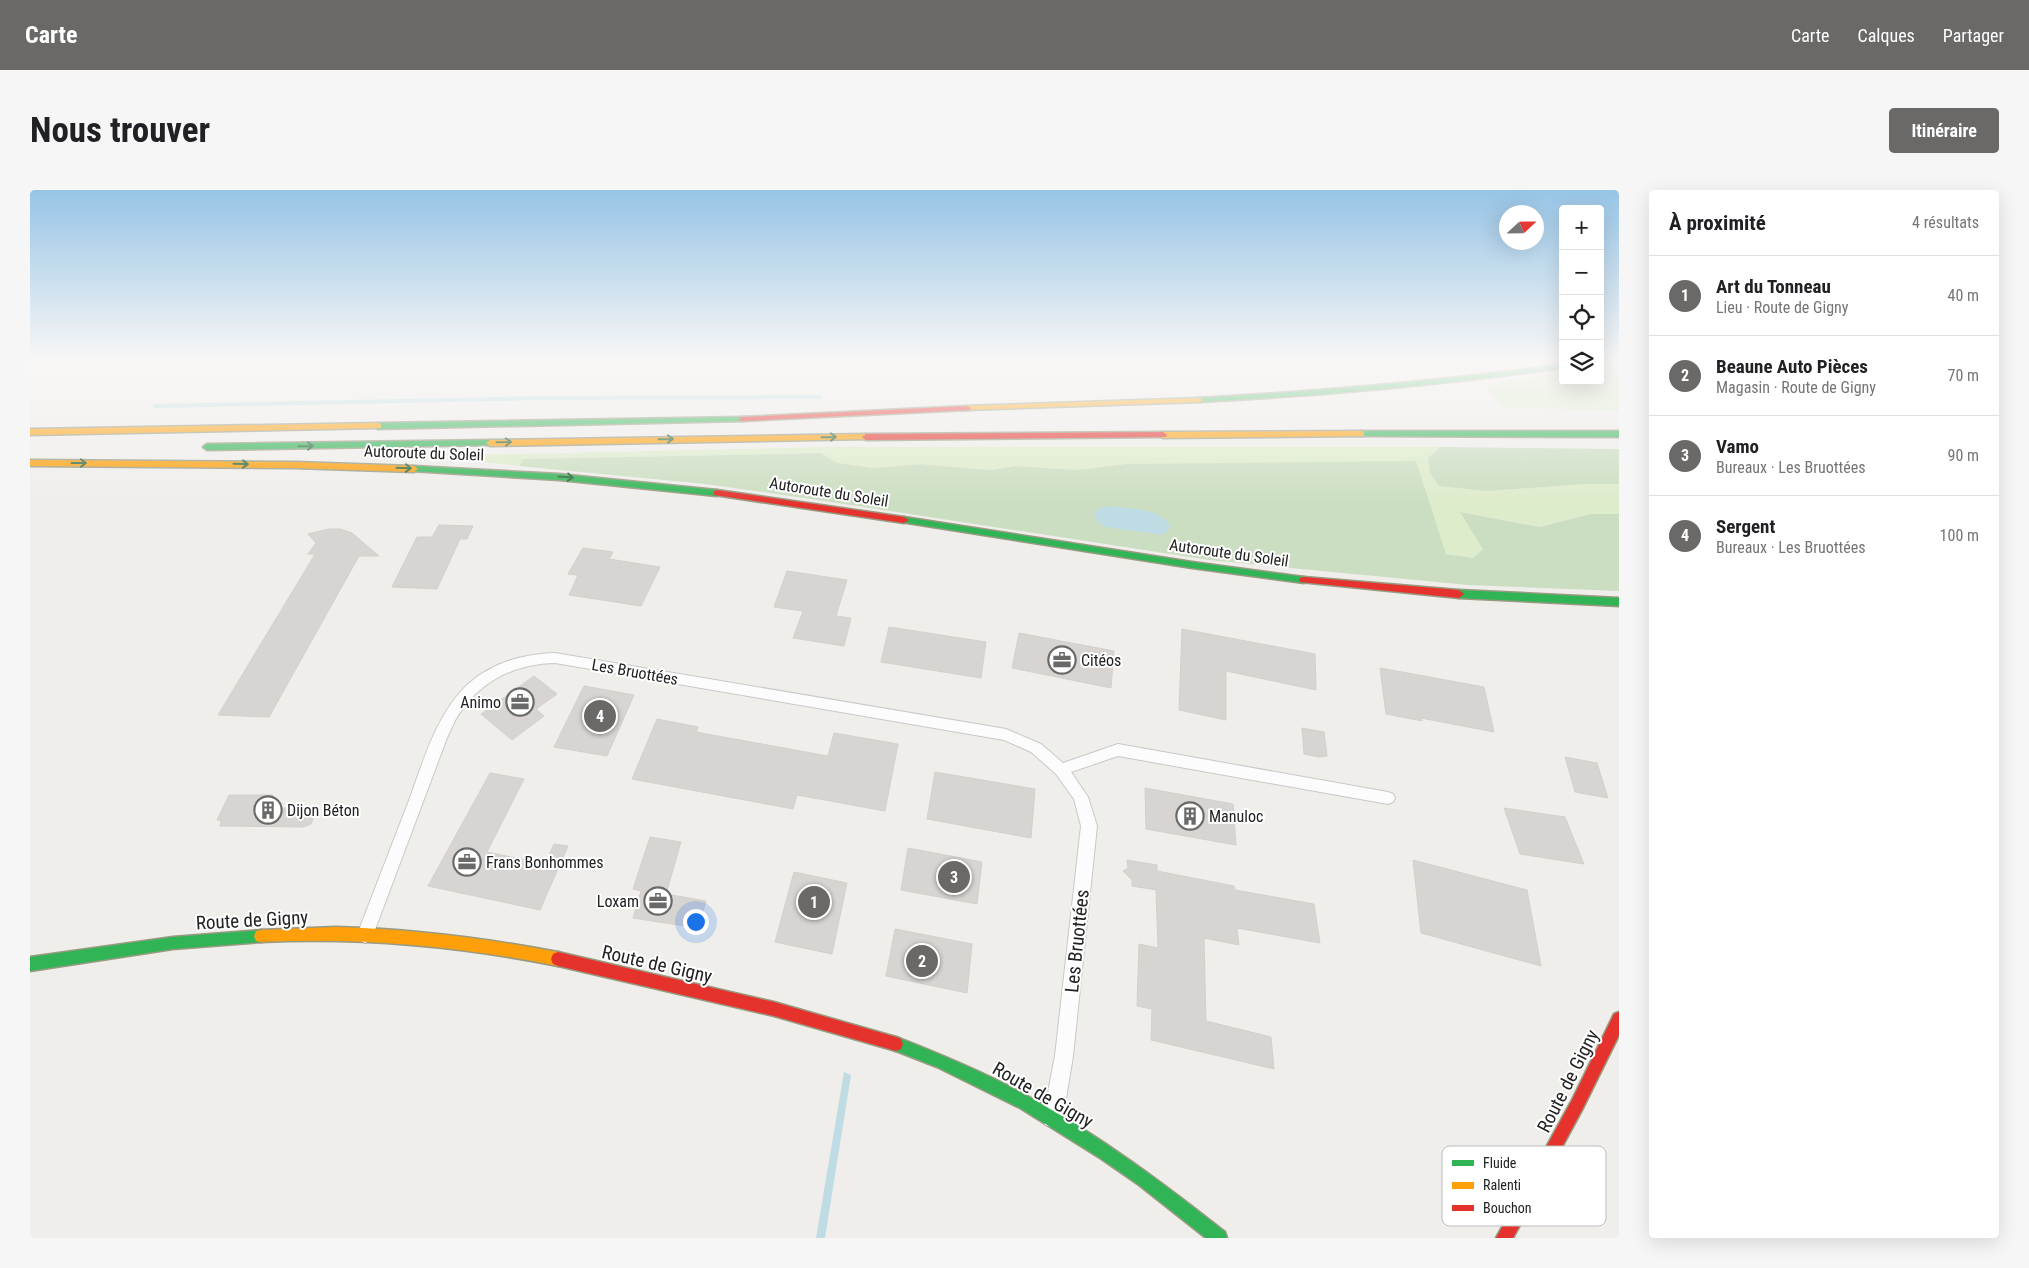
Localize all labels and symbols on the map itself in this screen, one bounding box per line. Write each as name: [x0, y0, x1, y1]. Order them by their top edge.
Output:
north arrow: [1499, 205, 1544, 250]
one-way arrow: [820, 432, 836, 442]
one-way arrow: [658, 434, 674, 444]
one-way arrow: [495, 437, 511, 447]
one-way arrow: [298, 441, 314, 450]
street label: Autoroute du Soleil: [364, 441, 484, 465]
one-way arrow: [70, 458, 86, 468]
one-way arrow: [232, 459, 249, 469]
one-way arrow: [395, 463, 411, 473]
one-way arrow: [558, 472, 574, 482]
street label: Autoroute du Soleil: [768, 473, 890, 511]
street label: Autoroute du Soleil: [1168, 535, 1290, 571]
office icon: Citéos: [1047, 645, 1077, 675]
place label: Citéos: [1081, 651, 1121, 670]
street label: Les Bruottées: [590, 655, 680, 689]
office icon: Animo: [505, 687, 535, 717]
place label: Animo: [460, 693, 501, 712]
pin: 4: [584, 697, 616, 735]
building icon: Dijon Béton: [253, 795, 283, 825]
place label: Dijon Béton: [287, 801, 359, 820]
building icon: Manuloc: [1175, 801, 1205, 831]
place label: Manuloc: [1209, 807, 1263, 826]
office icon: Frans Bonhommes: [452, 847, 482, 877]
place label: Frans Bonhommes: [486, 853, 604, 872]
pin: 3: [938, 858, 970, 896]
pin: 1: [798, 883, 830, 921]
office icon: Loxam: [643, 886, 673, 916]
street label: Les Bruottées: [1060, 888, 1094, 994]
place label: Loxam: [597, 892, 639, 911]
street label: Route de Gigny: [195, 906, 309, 934]
your location: [683, 909, 709, 935]
street label: Route de Gigny: [600, 940, 714, 988]
pin: 2: [906, 942, 938, 980]
street label: Route de Gigny: [1532, 1026, 1604, 1136]
street label: Route de Gigny: [989, 1057, 1098, 1133]
legend: [1442, 1146, 1606, 1226]
text: Fluide: [1483, 1155, 1517, 1171]
text: Ralenti: [1483, 1177, 1521, 1193]
text: Bouchon: [1483, 1200, 1531, 1216]

